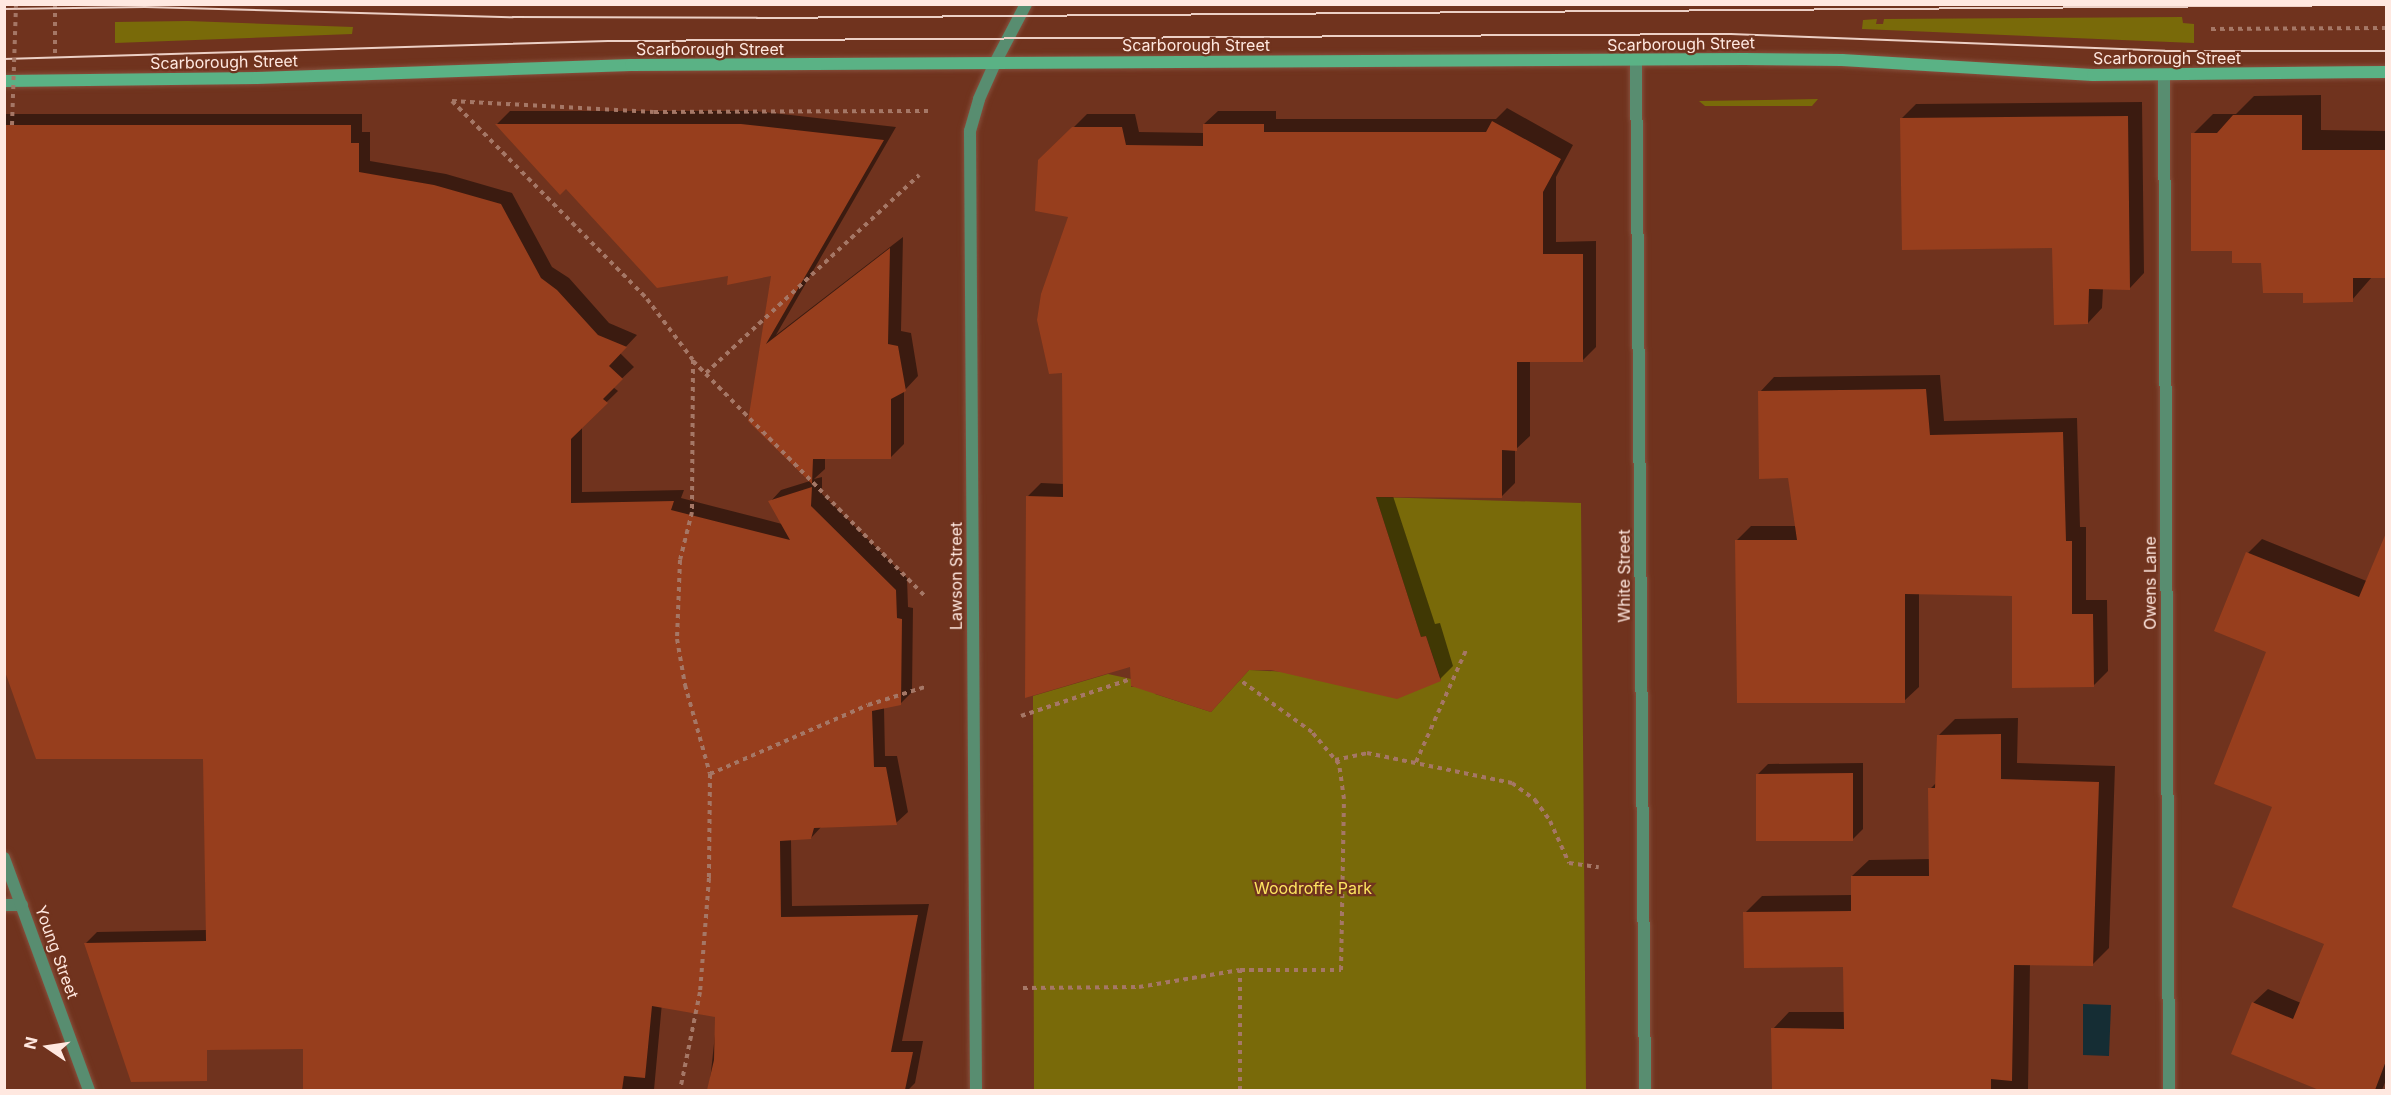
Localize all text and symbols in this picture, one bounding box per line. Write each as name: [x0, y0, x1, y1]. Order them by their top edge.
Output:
street label: Scarborough Street: [1607, 33, 1755, 55]
street label: Scarborough Street: [1122, 35, 1270, 55]
street label: Scarborough Street: [636, 39, 784, 59]
street label: Scarborough Street: [2093, 48, 2241, 68]
street label: Scarborough Street: [150, 51, 298, 73]
street label: Lawson Street: [946, 522, 966, 630]
street label: White Street: [1614, 529, 1634, 623]
street label: Owens Lane: [2140, 536, 2160, 630]
park label: Woodroffe Park: [1254, 878, 1372, 898]
street label: Young Street: [31, 903, 83, 1001]
north arrow: [18, 1017, 78, 1077]
text: N: [19, 1035, 42, 1051]

